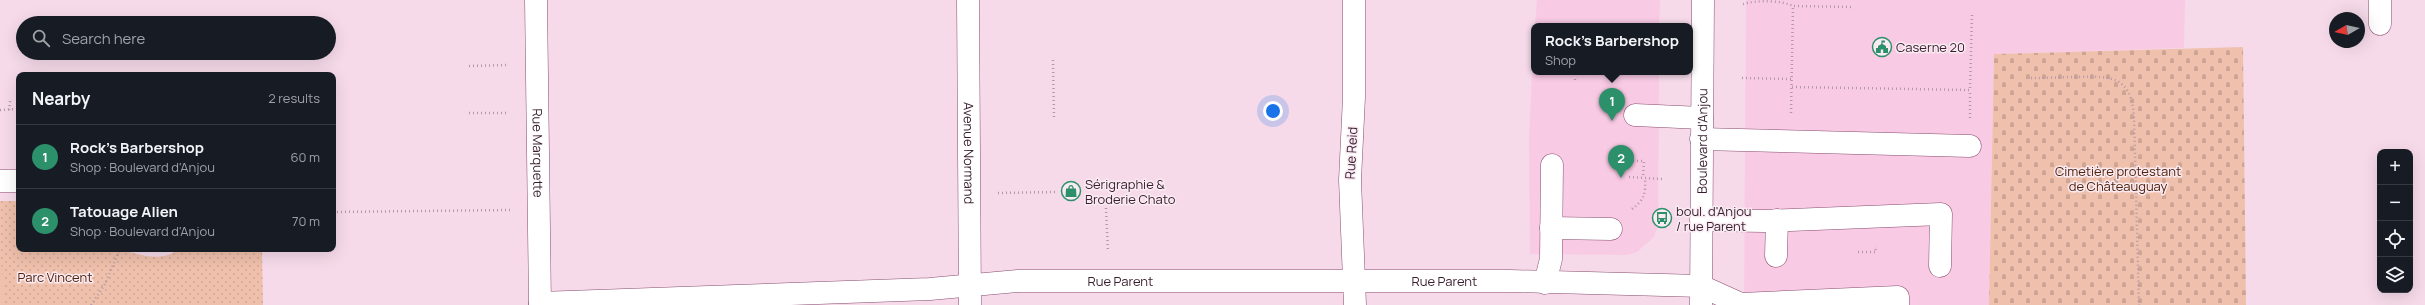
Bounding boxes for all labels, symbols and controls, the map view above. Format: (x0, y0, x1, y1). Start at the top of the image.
north arrow (2329, 12, 2365, 48)
search box (16, 16, 336, 60)
popup (1531, 23, 1693, 75)
icon: search (30, 27, 52, 49)
text: Search here (62, 28, 145, 49)
text: Rock's Barbershop (1545, 30, 1679, 51)
public building icon: Caserne 20 (1871, 36, 1893, 58)
place label: Caserne 20 (1896, 38, 1965, 56)
text: Shop (1545, 51, 1576, 69)
text: Nearby (32, 87, 90, 110)
pin: 1 (1599, 88, 1625, 121)
street label: Boulevard d'Anjou (1693, 88, 1711, 194)
text: 2 results (268, 89, 320, 107)
your location (1263, 101, 1283, 121)
street label: Avenue Normand (960, 102, 978, 204)
street label: Rue Marquette (528, 108, 548, 198)
street label: Rue Reid (1341, 126, 1361, 180)
text: Rock's Barbershop (70, 137, 204, 158)
pin: 2 (1608, 145, 1634, 178)
text: 1 (42, 148, 48, 166)
text: 60 m (290, 148, 320, 166)
map controls (2377, 149, 2413, 293)
button: + (2377, 149, 2413, 185)
text: Shop · Boulevard d'Anjou (70, 158, 215, 176)
park label: Cimetière protestant de Châteauguay (2055, 162, 2181, 195)
place label: Sérigraphie & Broderie Chato (1085, 175, 1176, 208)
shop icon: Sérigraphie & Broderie Chato (1060, 180, 1082, 202)
button: − (2377, 185, 2413, 221)
text: Tatouage Alien (70, 201, 178, 222)
place label: boul. d'Anjou / rue Parent (1676, 202, 1752, 235)
bus stop icon: boul. d'Anjou / rue Parent (1651, 207, 1673, 229)
text: 2 (41, 212, 49, 230)
text: 70 m (292, 212, 320, 230)
button: locate (2377, 221, 2413, 257)
text: Shop · Boulevard d'Anjou (70, 222, 215, 240)
button: layers (2377, 257, 2413, 293)
park label: Parc Vincent (18, 268, 92, 286)
street label: Rue Parent (1087, 272, 1153, 290)
street label: Rue Parent (1411, 272, 1477, 290)

